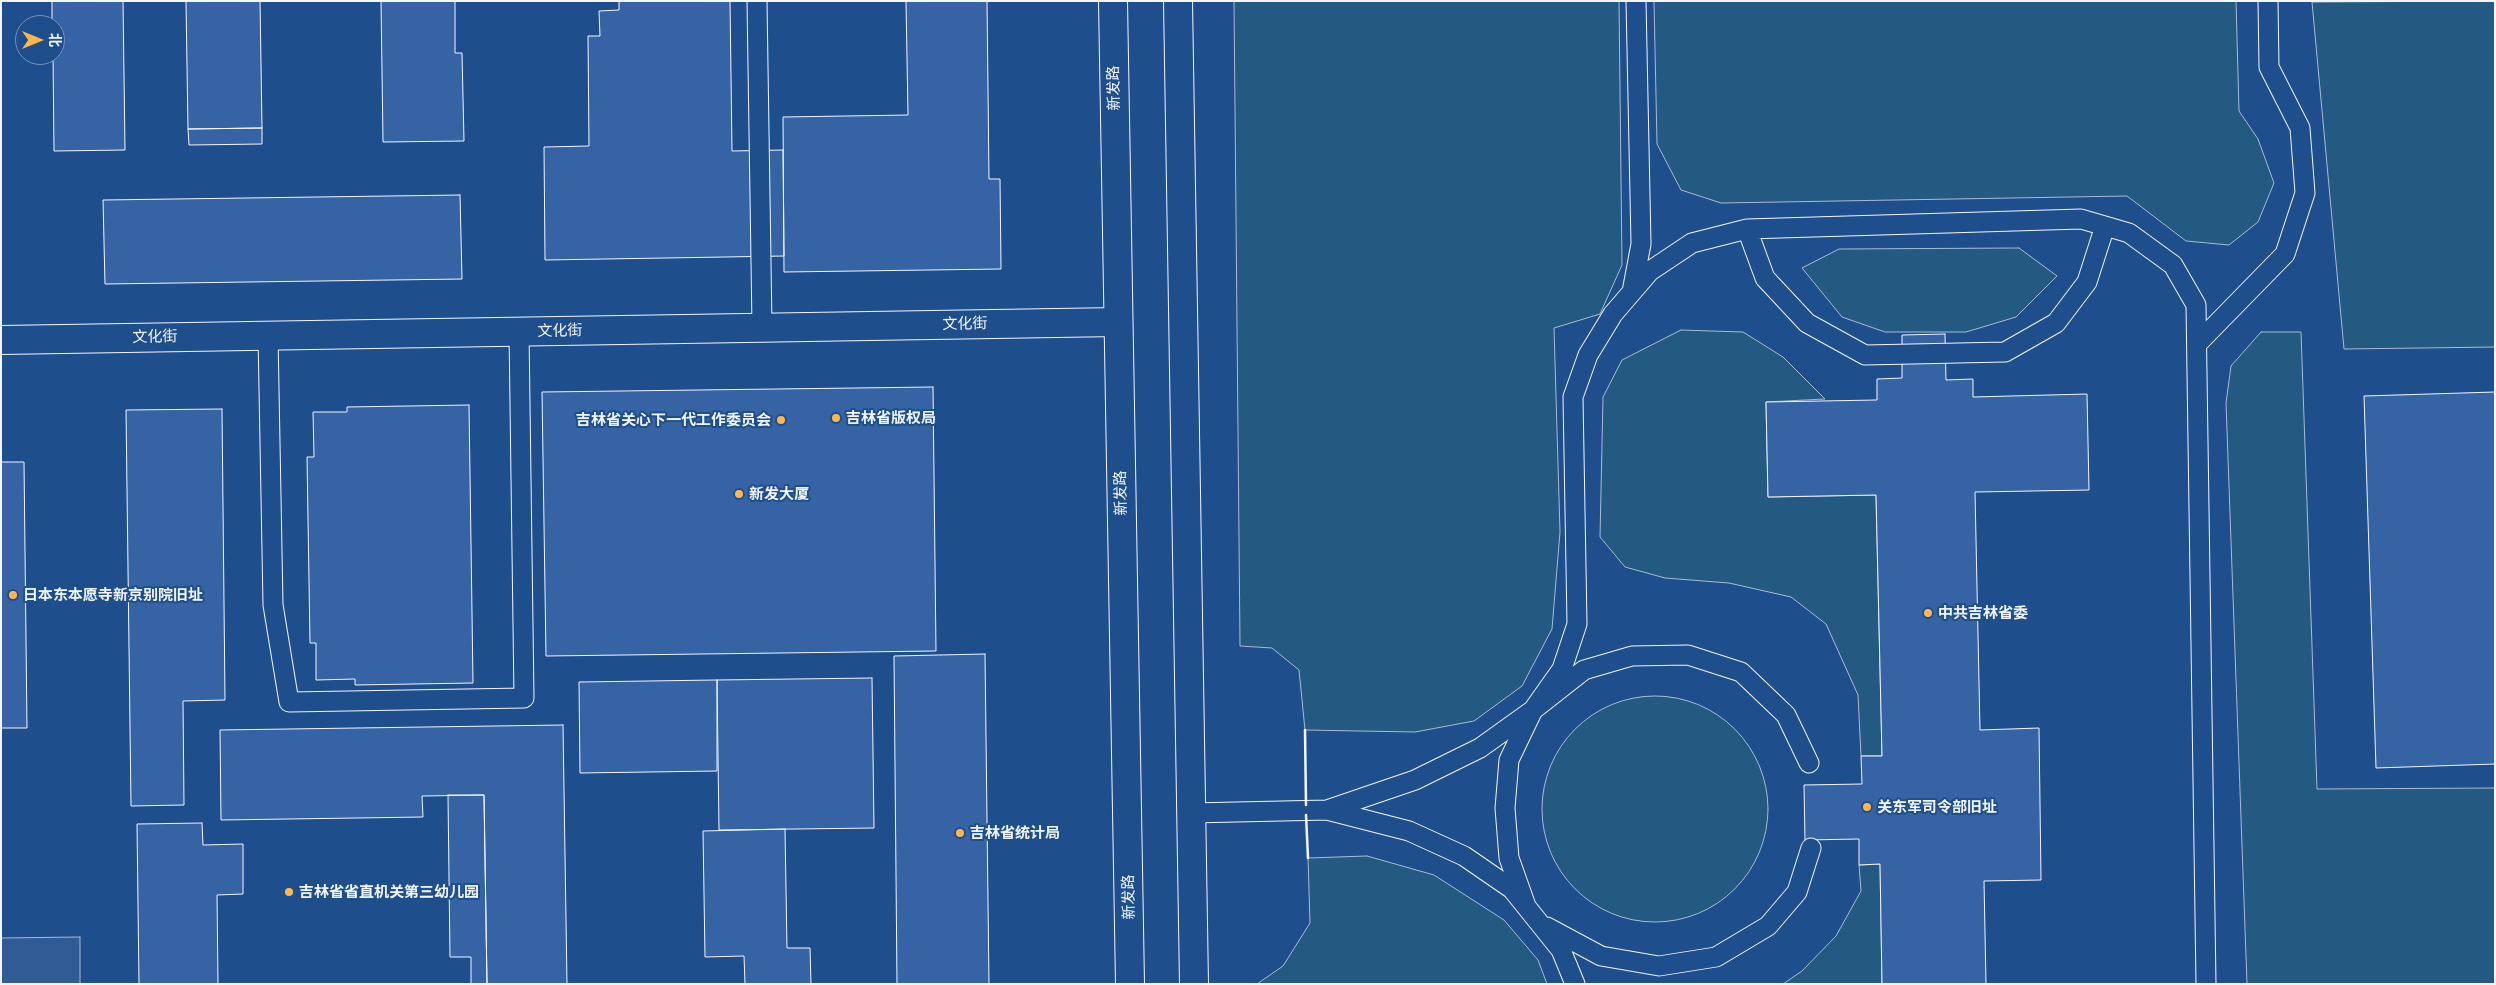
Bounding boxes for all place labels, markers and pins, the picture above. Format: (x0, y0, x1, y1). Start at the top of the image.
place label: 吉林省版权局 (846, 409, 936, 427)
place label: 吉林省关心下一代工作委员会 (576, 411, 771, 429)
marker: 吉林省版权局 (830, 412, 842, 424)
marker: 吉林省关心下一代工作委员会 (775, 414, 787, 426)
place label: 新发大厦 (749, 485, 809, 503)
marker: 新发大厦 (733, 488, 745, 500)
place label: 日本东本愿寺新京别院旧址 (23, 586, 203, 604)
marker: 日本东本愿寺新京别院旧址 (7, 589, 19, 601)
place label: 中共吉林省委 (1938, 604, 2028, 622)
marker: 中共吉林省委 (1922, 607, 1934, 619)
place label: 关东军司令部旧址 (1877, 798, 1997, 816)
marker: 关东军司令部旧址 (1861, 801, 1873, 813)
place label: 吉林省统计局 (970, 824, 1060, 842)
marker: 吉林省统计局 (954, 827, 966, 839)
place label: 吉林省省直机关第三幼儿园 (299, 883, 479, 901)
marker: 吉林省省直机关第三幼儿园 (283, 886, 295, 898)

